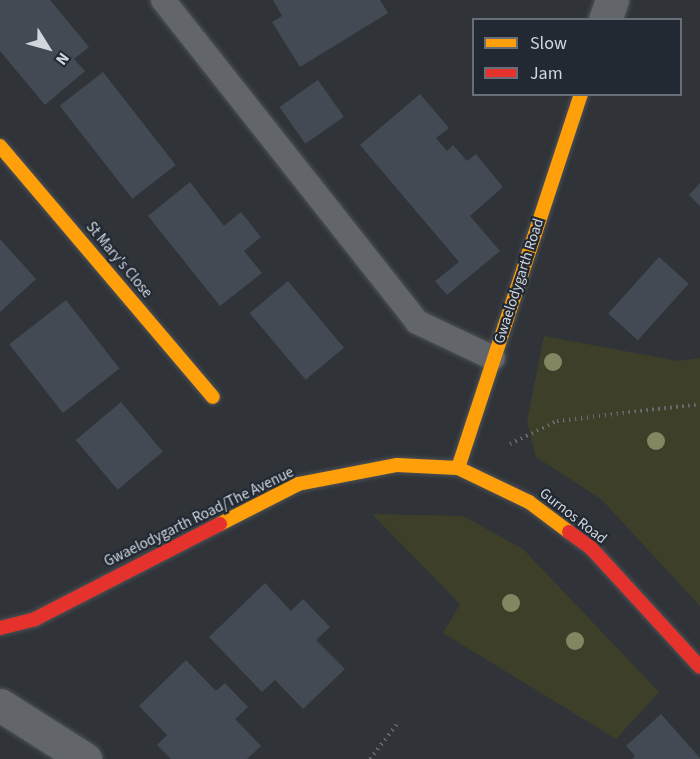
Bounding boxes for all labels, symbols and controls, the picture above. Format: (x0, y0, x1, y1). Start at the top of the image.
north arrow (18, 18, 78, 78)
legend (472, 18, 682, 96)
text: Slow (530, 31, 567, 56)
text: N (50, 48, 74, 70)
text: Jam (530, 61, 563, 86)
street label: Gwaelodygarth Road (490, 216, 548, 346)
street label: St Mary's Close (82, 218, 156, 302)
street label: Gwaelodygarth Road/The Avenue (101, 463, 297, 571)
street label: Gurnos Road (536, 484, 610, 548)

